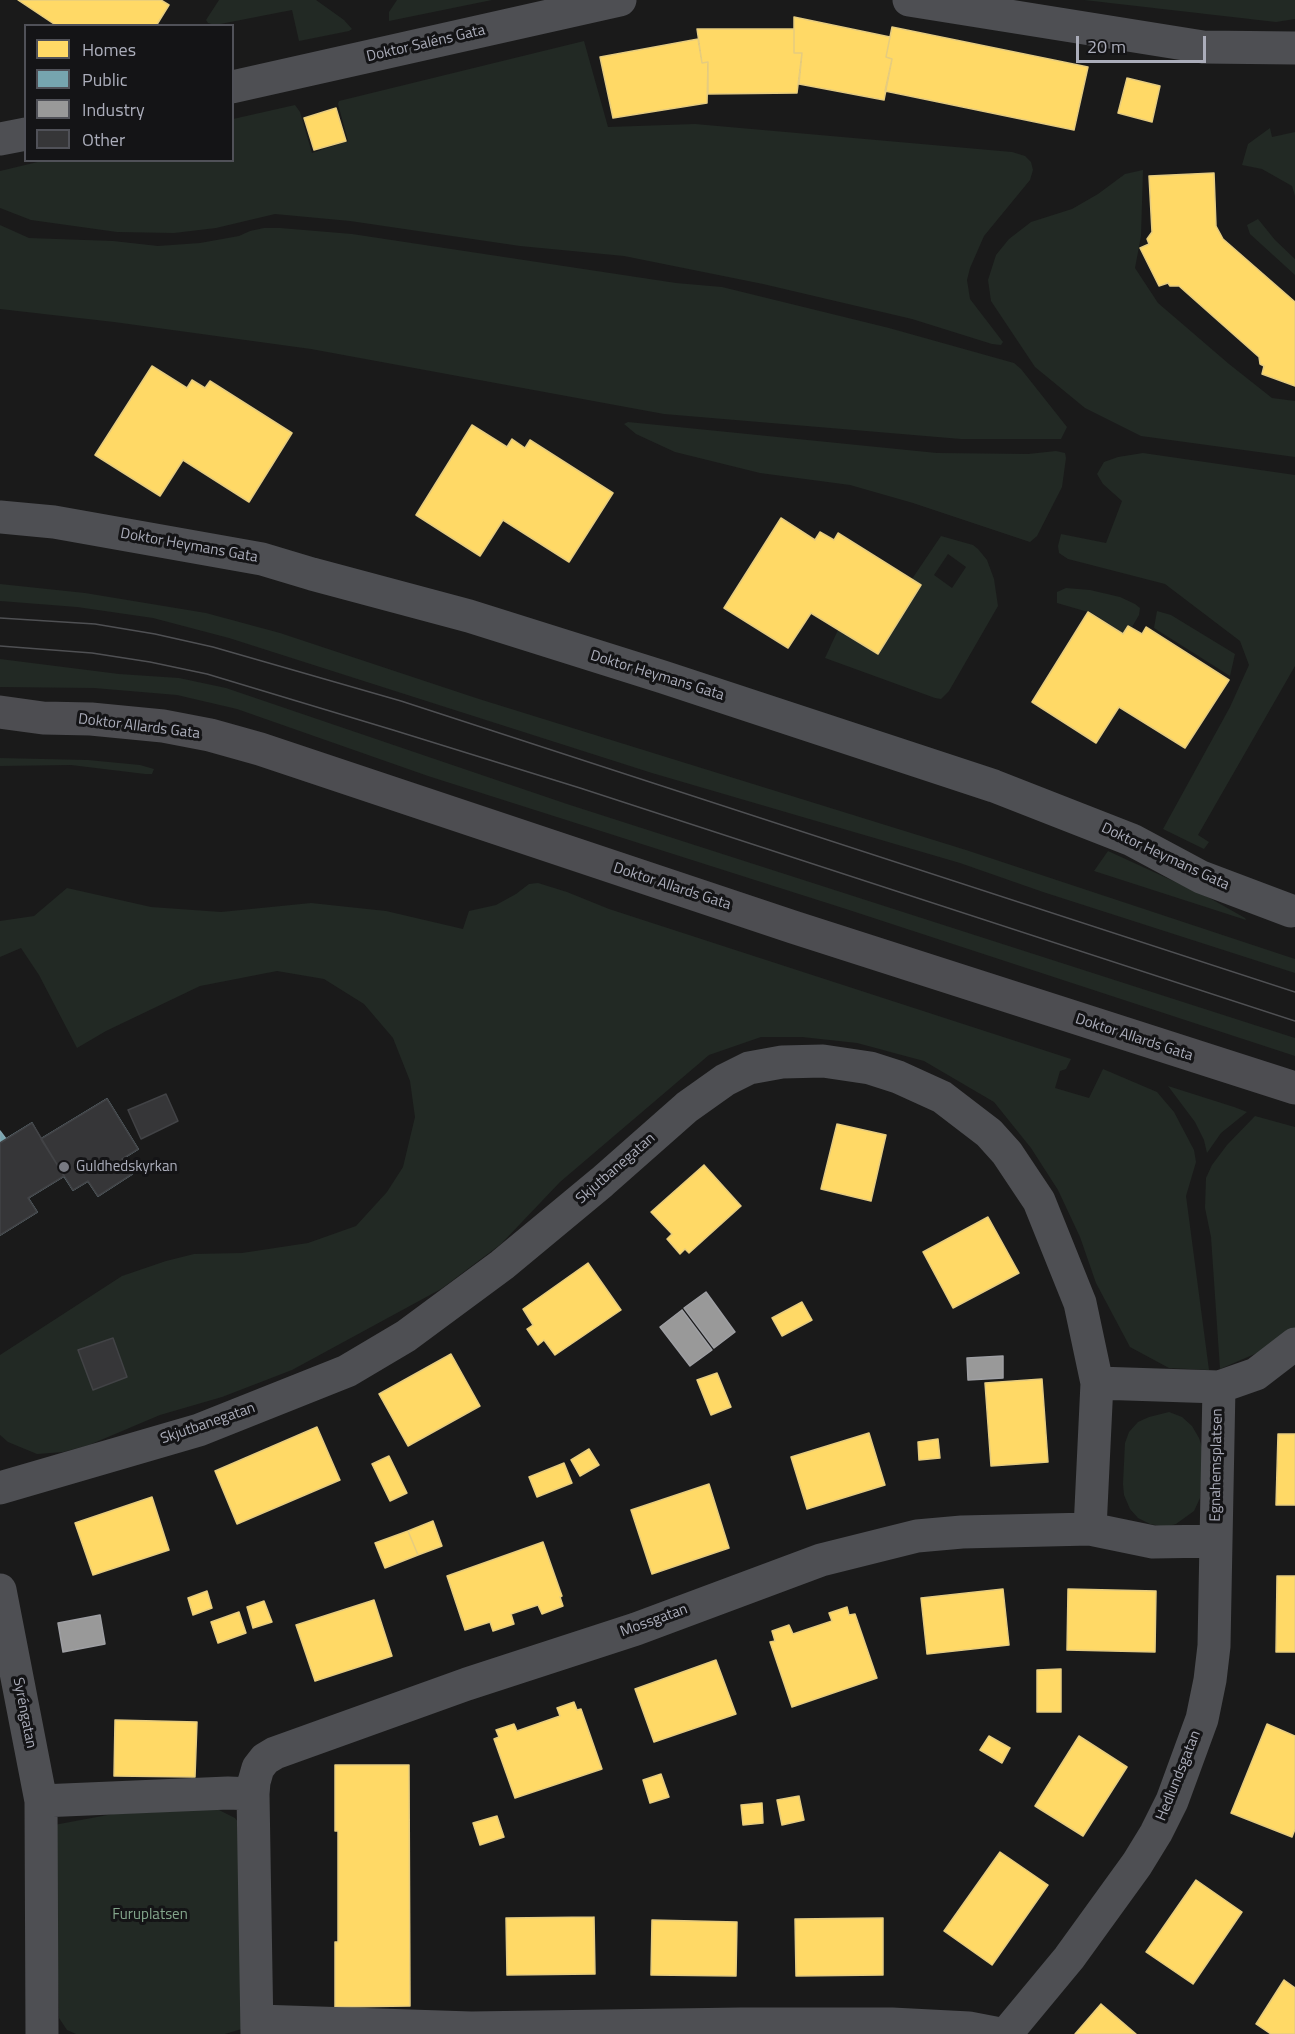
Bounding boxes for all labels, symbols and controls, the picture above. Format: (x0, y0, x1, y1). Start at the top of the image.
street label: Doktor Saléns Gata (365, 22, 487, 66)
legend (24, 24, 234, 162)
scale bar (1079, 24, 1210, 62)
text: 20 m (1087, 33, 1126, 60)
text: Homes (82, 36, 136, 63)
text: Public (82, 66, 128, 93)
text: Industry (82, 96, 145, 123)
text: Other (82, 126, 125, 153)
street label: Doktor Heymans Gata (119, 525, 259, 567)
street label: Doktor Heymans Gata (588, 647, 726, 705)
street label: Doktor Allards Gata (77, 711, 201, 743)
street label: Doktor Heymans Gata (1098, 819, 1232, 895)
street label: Doktor Allards Gata (611, 860, 733, 914)
street label: Doktor Allards Gata (1073, 1011, 1195, 1065)
street label: Skjutbanegatan (573, 1130, 659, 1208)
place label: Guldhedskyrkan (76, 1158, 177, 1176)
marker: Guldhedskyrkan (57, 1160, 71, 1174)
street label: Skjutbanegatan (158, 1399, 258, 1449)
street label: Egnahemsplatsen (1207, 1408, 1227, 1522)
street label: Mossgatan (618, 1601, 690, 1641)
street label: Syréngatan (8, 1676, 40, 1750)
street label: Hedlundsgatan (1153, 1728, 1205, 1824)
park label: Furuplatsen (112, 1906, 188, 1924)

